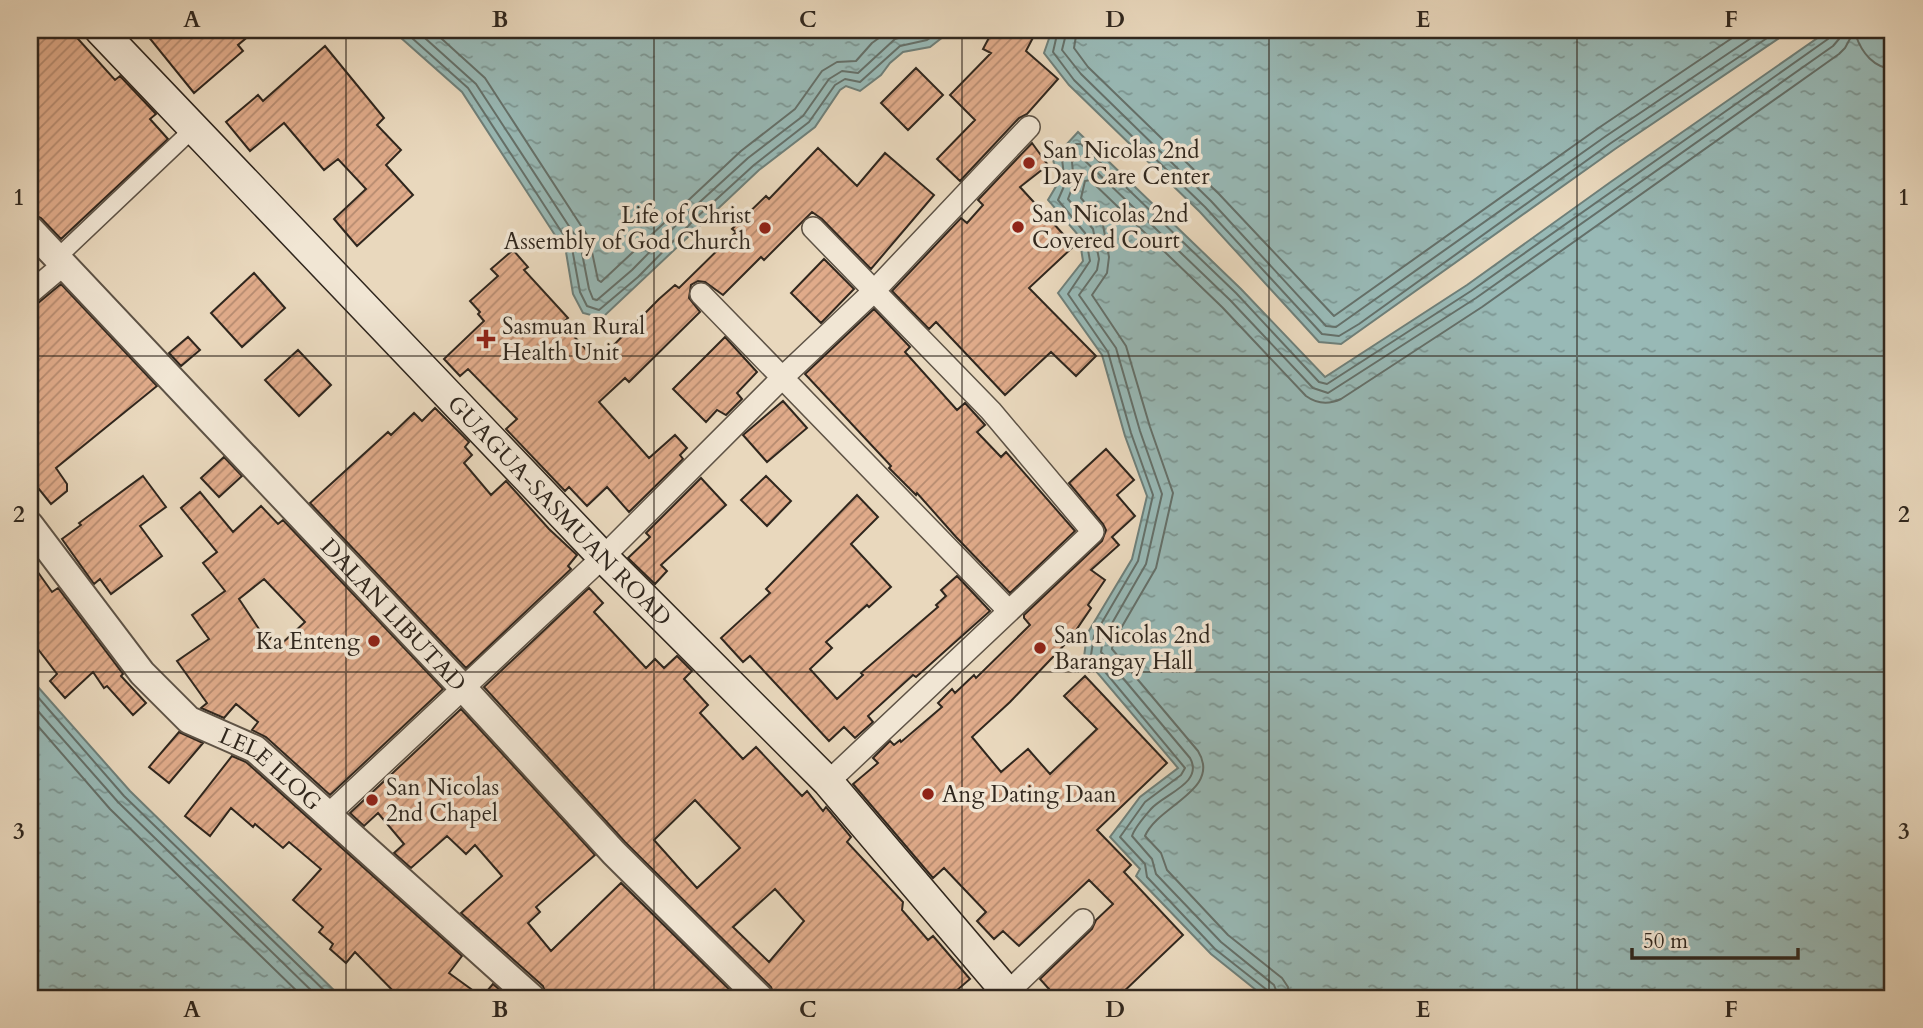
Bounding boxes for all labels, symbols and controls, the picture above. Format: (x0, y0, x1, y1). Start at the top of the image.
text: A (183, 4, 201, 35)
text: B (492, 4, 508, 35)
text: C (799, 4, 817, 35)
text: D (1105, 4, 1125, 35)
text: E (1416, 4, 1430, 35)
text: F (1724, 4, 1738, 35)
place label: San Nicolas 2nd Day Care Center (1043, 135, 1210, 192)
marker: San Nicolas 2nd Day Care Center (1021, 155, 1037, 171)
text: 1 (13, 182, 25, 213)
text: 1 (1898, 182, 1910, 213)
place label: San Nicolas 2nd Covered Court (1032, 199, 1189, 256)
place label: Life of Christ Assembly of God Church (504, 200, 751, 257)
marker: San Nicolas 2nd Covered Court (1010, 219, 1026, 235)
marker: Life of Christ Assembly of God Church (757, 220, 773, 236)
place label: Sasmuan Rural Health Unit (502, 311, 645, 368)
marker: Sasmuan Rural Health Unit (476, 329, 496, 349)
street label: GUAGUA-SASMUAN ROAD (441, 388, 679, 633)
text: 2 (13, 499, 25, 530)
text: 2 (1898, 499, 1910, 530)
street label: DALAN LIBUTAD (314, 531, 473, 698)
place label: San Nicolas 2nd Barangay Hall (1054, 620, 1211, 677)
place label: Ka Enteng (256, 626, 360, 657)
marker: Ka Enteng (366, 633, 382, 649)
marker: San Nicolas 2nd Barangay Hall (1032, 640, 1048, 656)
street label: LELE ILOG (215, 720, 329, 817)
place label: San Nicolas 2nd Chapel (386, 772, 499, 829)
place label: Ang Dating Daan (942, 779, 1117, 810)
marker: Ang Dating Daan (920, 786, 936, 802)
marker: San Nicolas 2nd Chapel (364, 792, 380, 808)
text: 3 (13, 816, 25, 847)
text: 3 (1898, 816, 1910, 847)
scale bar (1632, 916, 1799, 960)
text: 50 m (1643, 927, 1688, 956)
text: A (183, 994, 201, 1025)
text: B (492, 994, 508, 1025)
text: C (799, 994, 817, 1025)
text: D (1105, 994, 1125, 1025)
text: E (1416, 994, 1430, 1025)
text: F (1724, 994, 1738, 1025)

